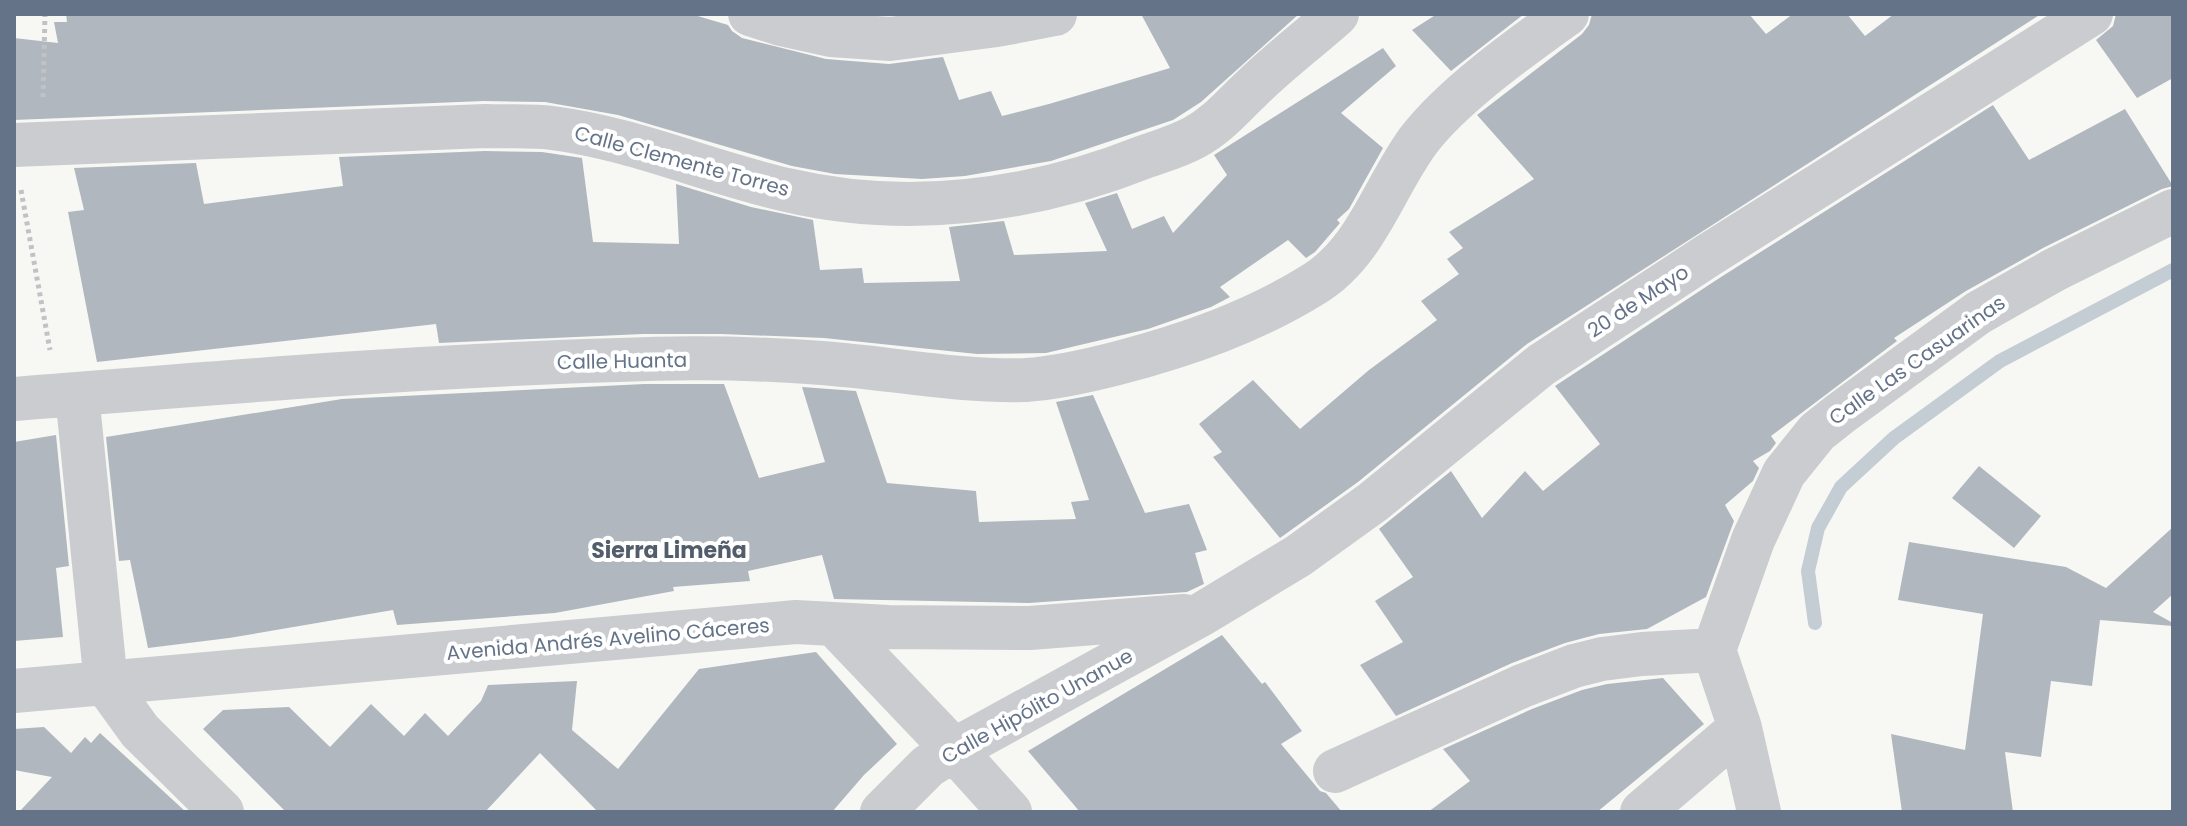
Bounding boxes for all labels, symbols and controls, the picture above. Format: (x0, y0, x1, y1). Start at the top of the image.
street label: Calle Clemente Torres (571, 119, 793, 203)
street label: 20 de Mayo (1582, 258, 1694, 344)
street label: Calle Las Casuarinas (1823, 288, 2011, 432)
street label: Calle Huanta (557, 346, 687, 376)
district label: Sierra Limeña (591, 535, 747, 566)
street label: Avenida Andrés Avelino Cáceres (445, 611, 771, 667)
street label: Calle Hipólito Unanue (936, 642, 1138, 770)

